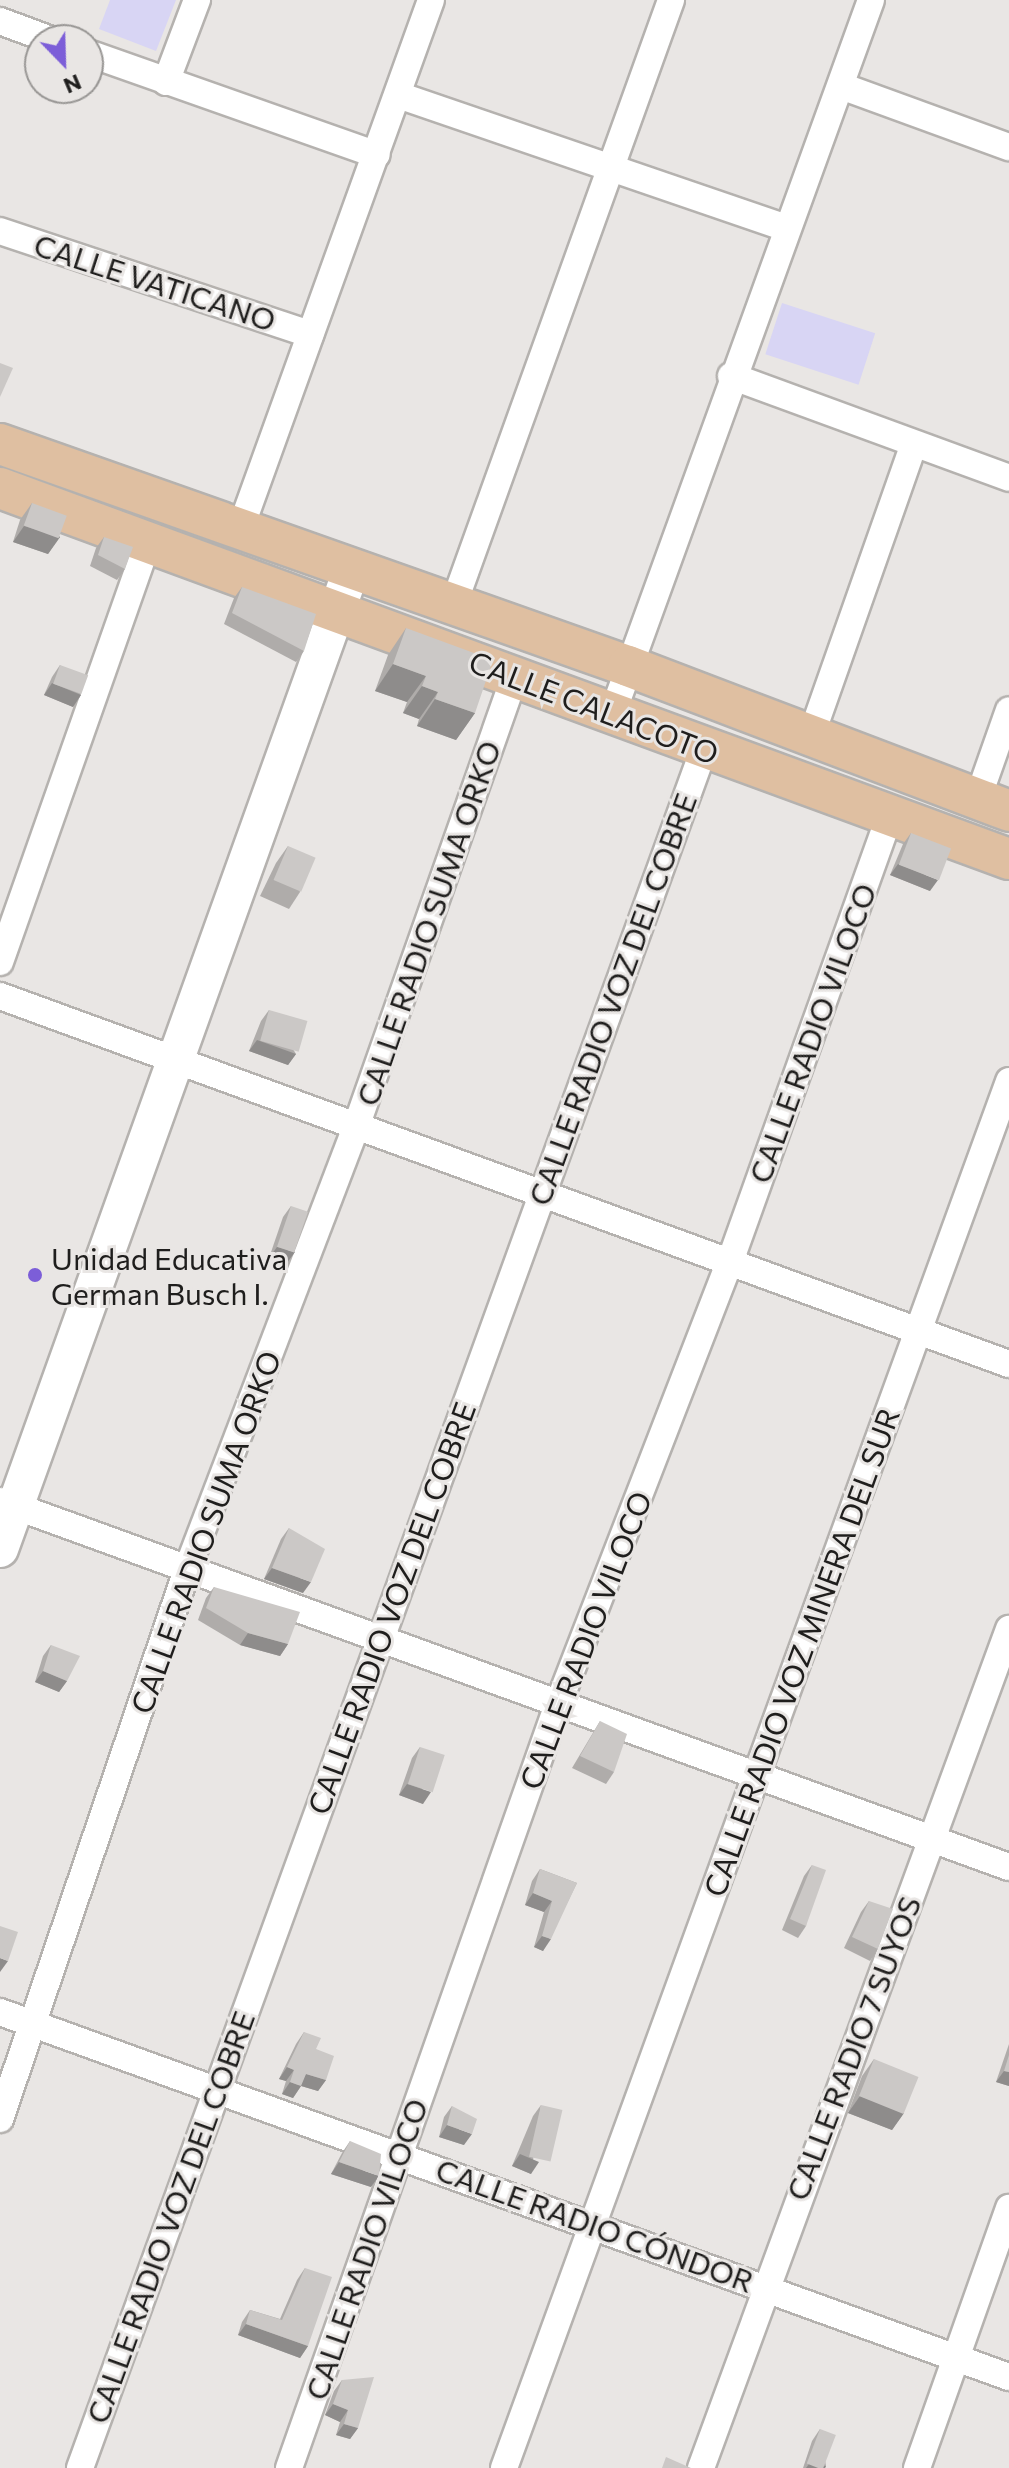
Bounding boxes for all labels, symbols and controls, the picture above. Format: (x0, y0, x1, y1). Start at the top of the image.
north arrow (24, 24, 104, 104)
text: N (60, 69, 86, 100)
street label: CALLE VATICANO (30, 226, 280, 338)
street label: CALLE CALACOTO (464, 643, 724, 771)
street label: CALLE RADIO SUMA ORKO (349, 736, 507, 1110)
street label: CALLE RADIO VOZ DEL COBRE (521, 788, 703, 1210)
street label: CALLE RADIO VILOCO (741, 878, 883, 1188)
place label: Unidad Educativa German Busch I. (51, 1240, 287, 1310)
marker: Unidad Educativa German Busch I. (26, 1266, 44, 1284)
street label: CALLE RADIO SUMA ORKO (123, 1346, 287, 1718)
street label: CALLE RADIO VOZ DEL COBRE (300, 1397, 482, 1819)
street label: CALLE RADIO VOZ MINERA DEL SUR (696, 1403, 906, 1901)
street label: CALLE RADIO VILOCO (512, 1486, 658, 1794)
street label: CALLE RADIO 7 SUYOS (778, 1891, 928, 2205)
street label: CALLE RADIO VOZ DEL COBRE (79, 2006, 261, 2428)
street label: CALLE RADIO VILOCO (298, 2094, 434, 2404)
street label: CALLE RADIO CÓNDOR (431, 2151, 759, 2299)

